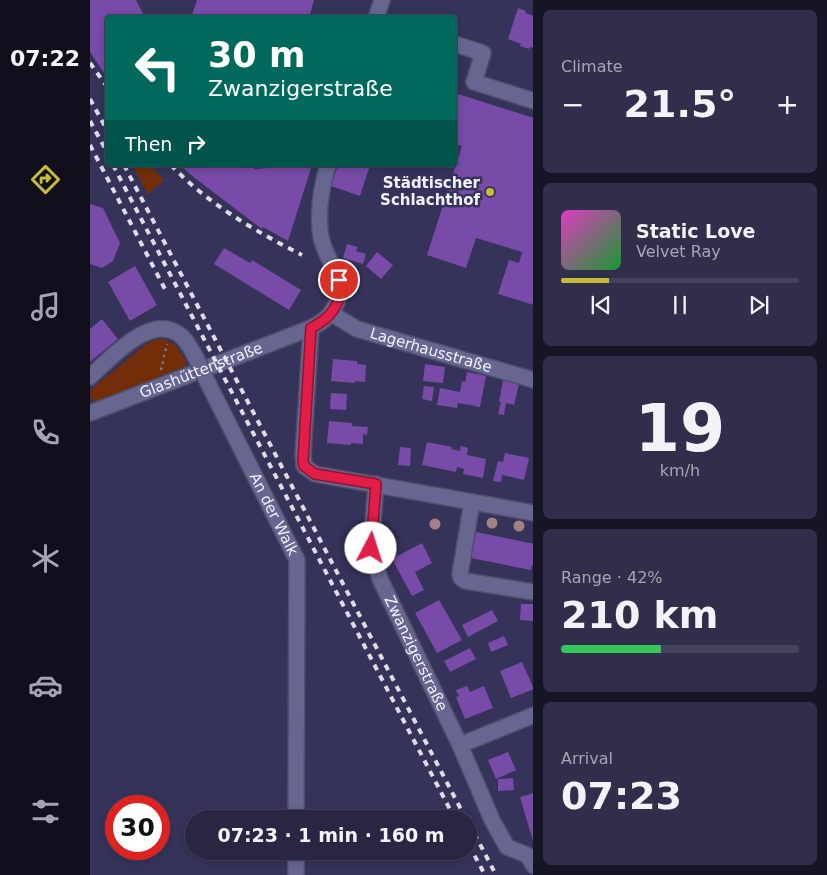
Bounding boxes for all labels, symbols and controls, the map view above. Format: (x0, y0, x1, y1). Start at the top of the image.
icon: left (125, 35, 190, 100)
text: 30 m (208, 35, 305, 75)
text: 07:22 (10, 46, 80, 71)
text: Climate (561, 57, 623, 76)
text: Zwanzigerstraße (208, 76, 393, 101)
text: 21.5° (624, 82, 736, 126)
text: − (561, 88, 584, 121)
text: + (776, 88, 799, 121)
icon: right (182, 130, 210, 158)
text: Then (125, 133, 172, 155)
icon: directions (28, 162, 63, 197)
place label: Städtischer Schlachthof (380, 174, 481, 209)
marker: Städtischer Schlachthof (484, 186, 496, 198)
text: Static Love (636, 220, 756, 242)
text: Velvet Ray (636, 242, 721, 261)
pin (318, 259, 360, 301)
icon: arrive (325, 266, 353, 294)
icon: music (28, 289, 63, 324)
icon: previous (587, 291, 615, 319)
icon: pause (666, 291, 694, 319)
icon: next (745, 291, 773, 319)
street label: Lagerhausstraße (368, 324, 494, 376)
street label: Glashüttenstraße (137, 339, 265, 402)
text: 19 (635, 391, 725, 466)
icon: phone (28, 415, 63, 450)
text: km/h (660, 461, 700, 480)
street label: An der Walk (246, 470, 302, 559)
position arrow (344, 521, 396, 573)
icon: climate (28, 541, 63, 576)
text: Range · 42% (561, 568, 663, 587)
street label: Zwanzigerstraße (380, 593, 451, 714)
text: 210 km (561, 593, 718, 637)
icon: car (28, 668, 63, 703)
text: Arrival (561, 749, 613, 768)
text: 07:23 (561, 774, 682, 818)
icon: filters (28, 794, 63, 829)
speed limit sign: 30 (105, 795, 170, 860)
text: 07:23 · 1 min · 160 m (217, 824, 445, 846)

